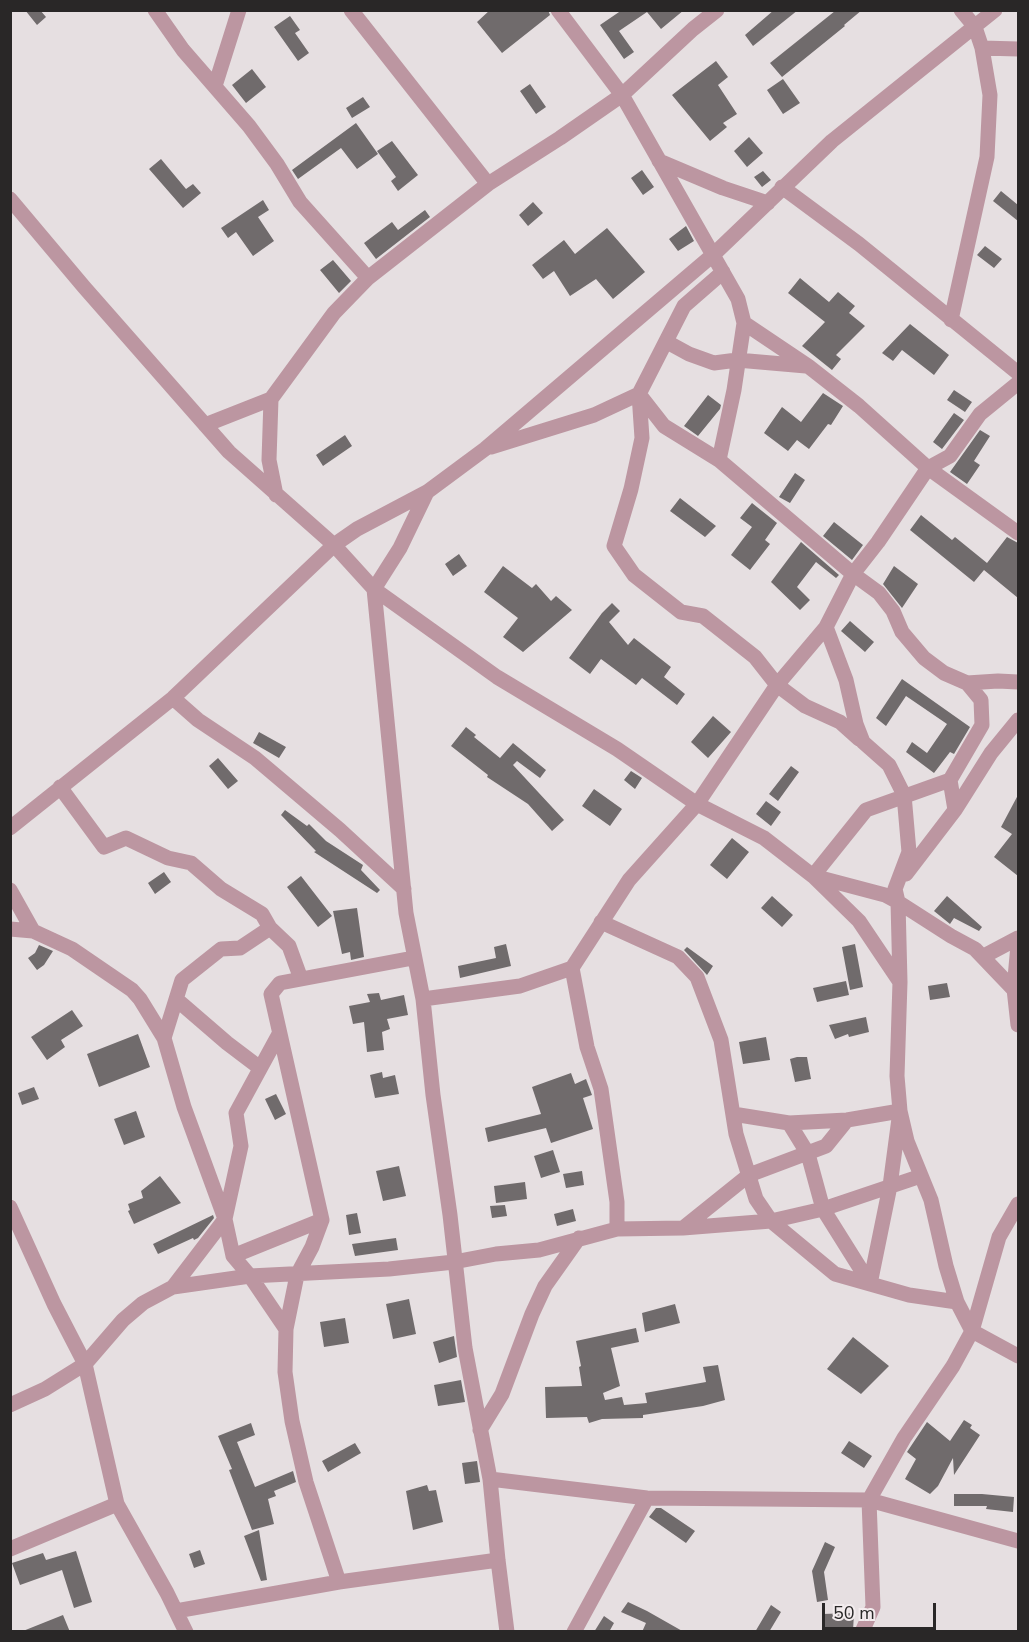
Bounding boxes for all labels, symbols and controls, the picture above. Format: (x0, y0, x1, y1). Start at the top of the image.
scale bar (825, 1591, 939, 1629)
text: 50 m (833, 1601, 875, 1625)

